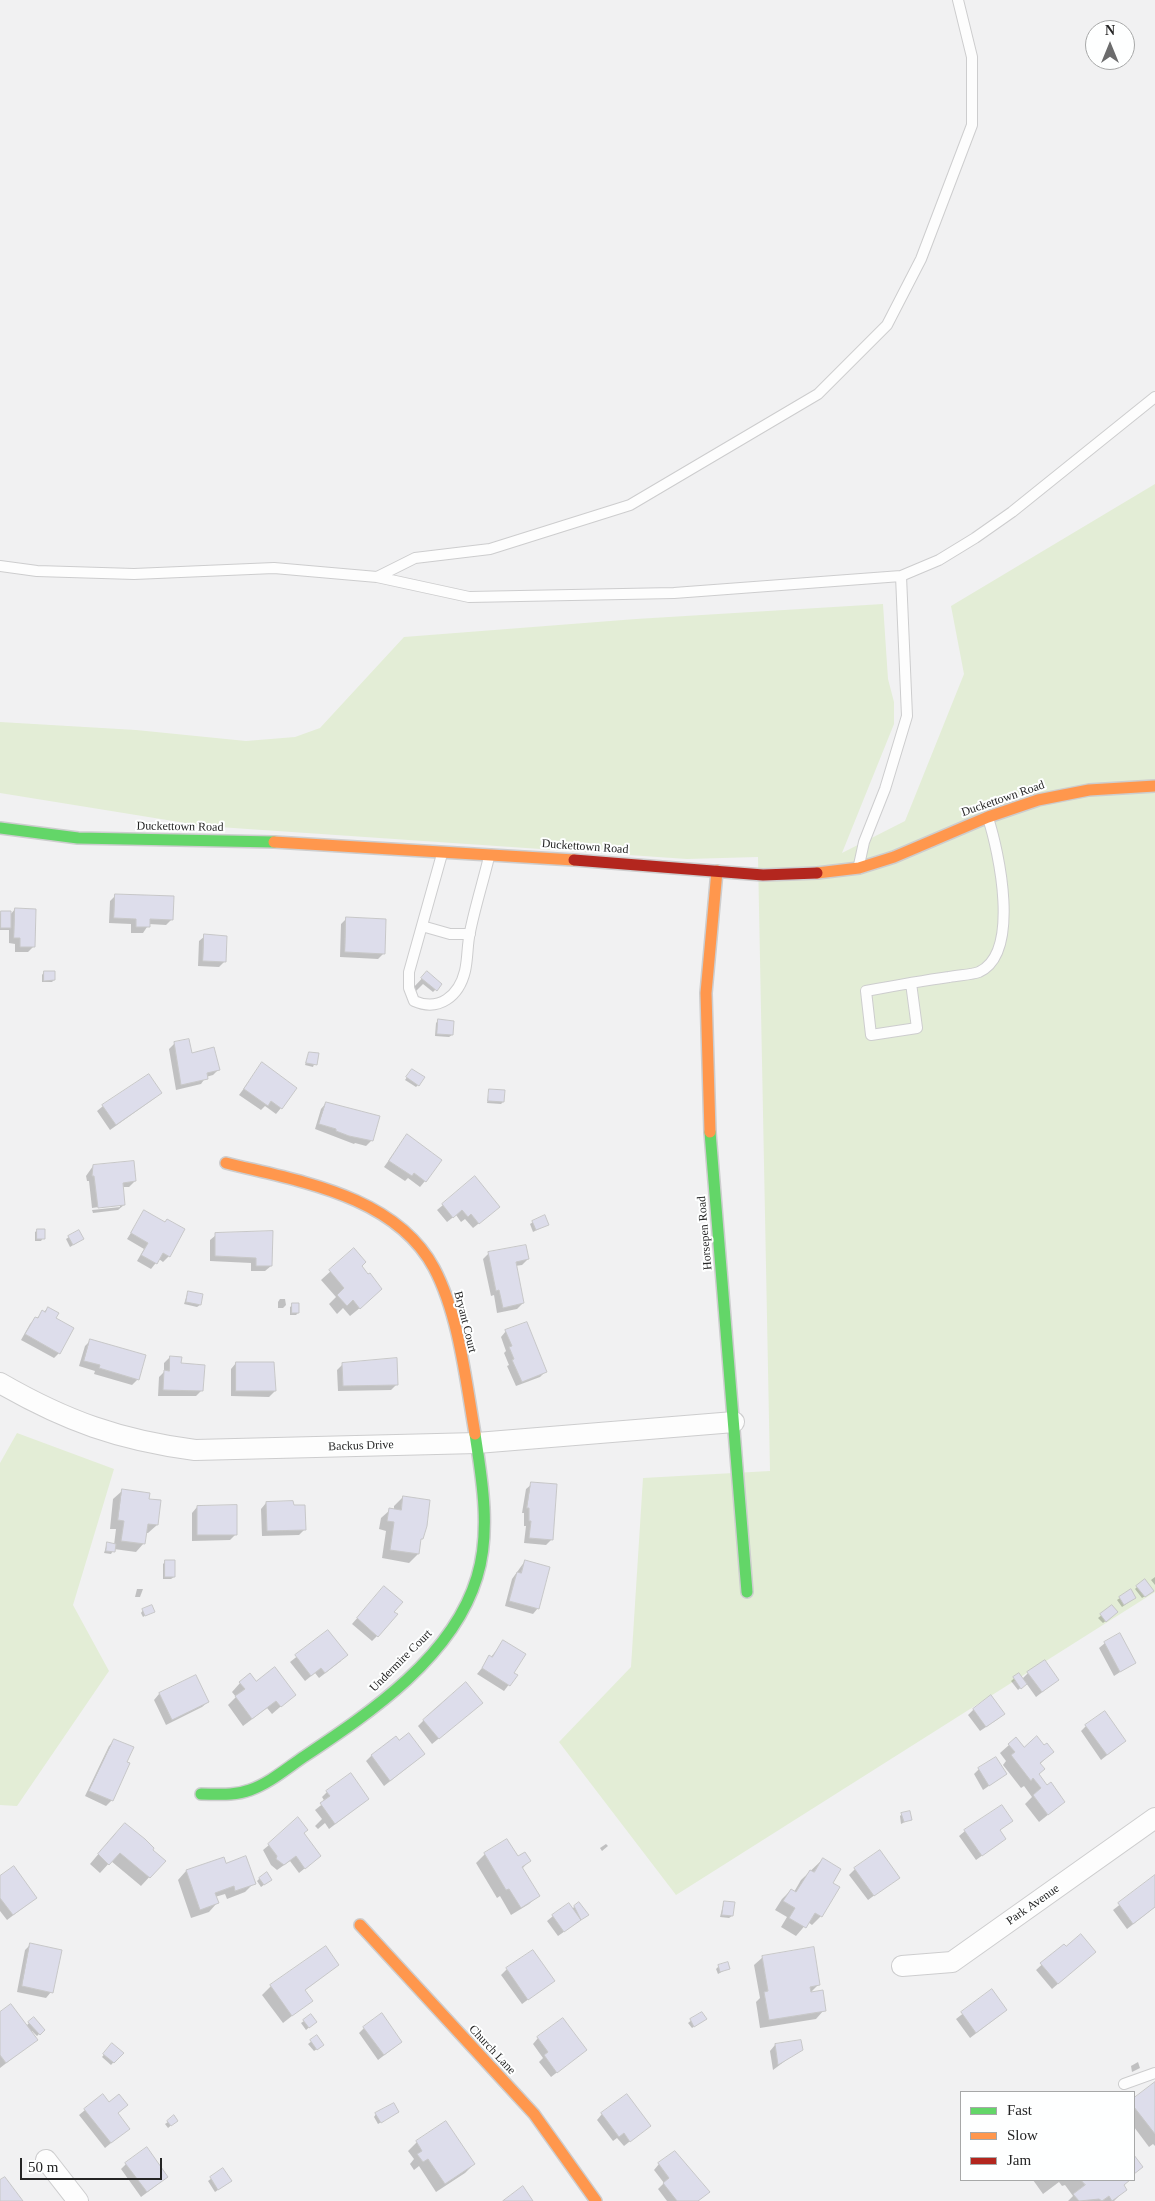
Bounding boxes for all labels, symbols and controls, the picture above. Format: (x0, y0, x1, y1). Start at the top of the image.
north arrow (1085, 20, 1135, 70)
text: N (1105, 23, 1115, 38)
street label: Duckettown Road (960, 778, 1046, 820)
street label: Duckettown Road (136, 819, 224, 835)
street label: Duckettown Road (541, 837, 629, 857)
street label: Horsepen Road (695, 1195, 715, 1271)
street label: Bryant Court (450, 1290, 480, 1354)
street label: Backus Drive (328, 1438, 394, 1454)
street label: Undermire Court (367, 1627, 435, 1695)
street label: Park Avenue (1004, 1881, 1062, 1929)
street label: Church Lane (465, 2022, 519, 2078)
legend (960, 2091, 1135, 2181)
text: Fast (1007, 2102, 1032, 2118)
text: Slow (1007, 2127, 1038, 2143)
scale bar (22, 2148, 165, 2180)
text: Jam (1007, 2152, 1031, 2168)
text: 50 m (28, 2159, 58, 2175)

